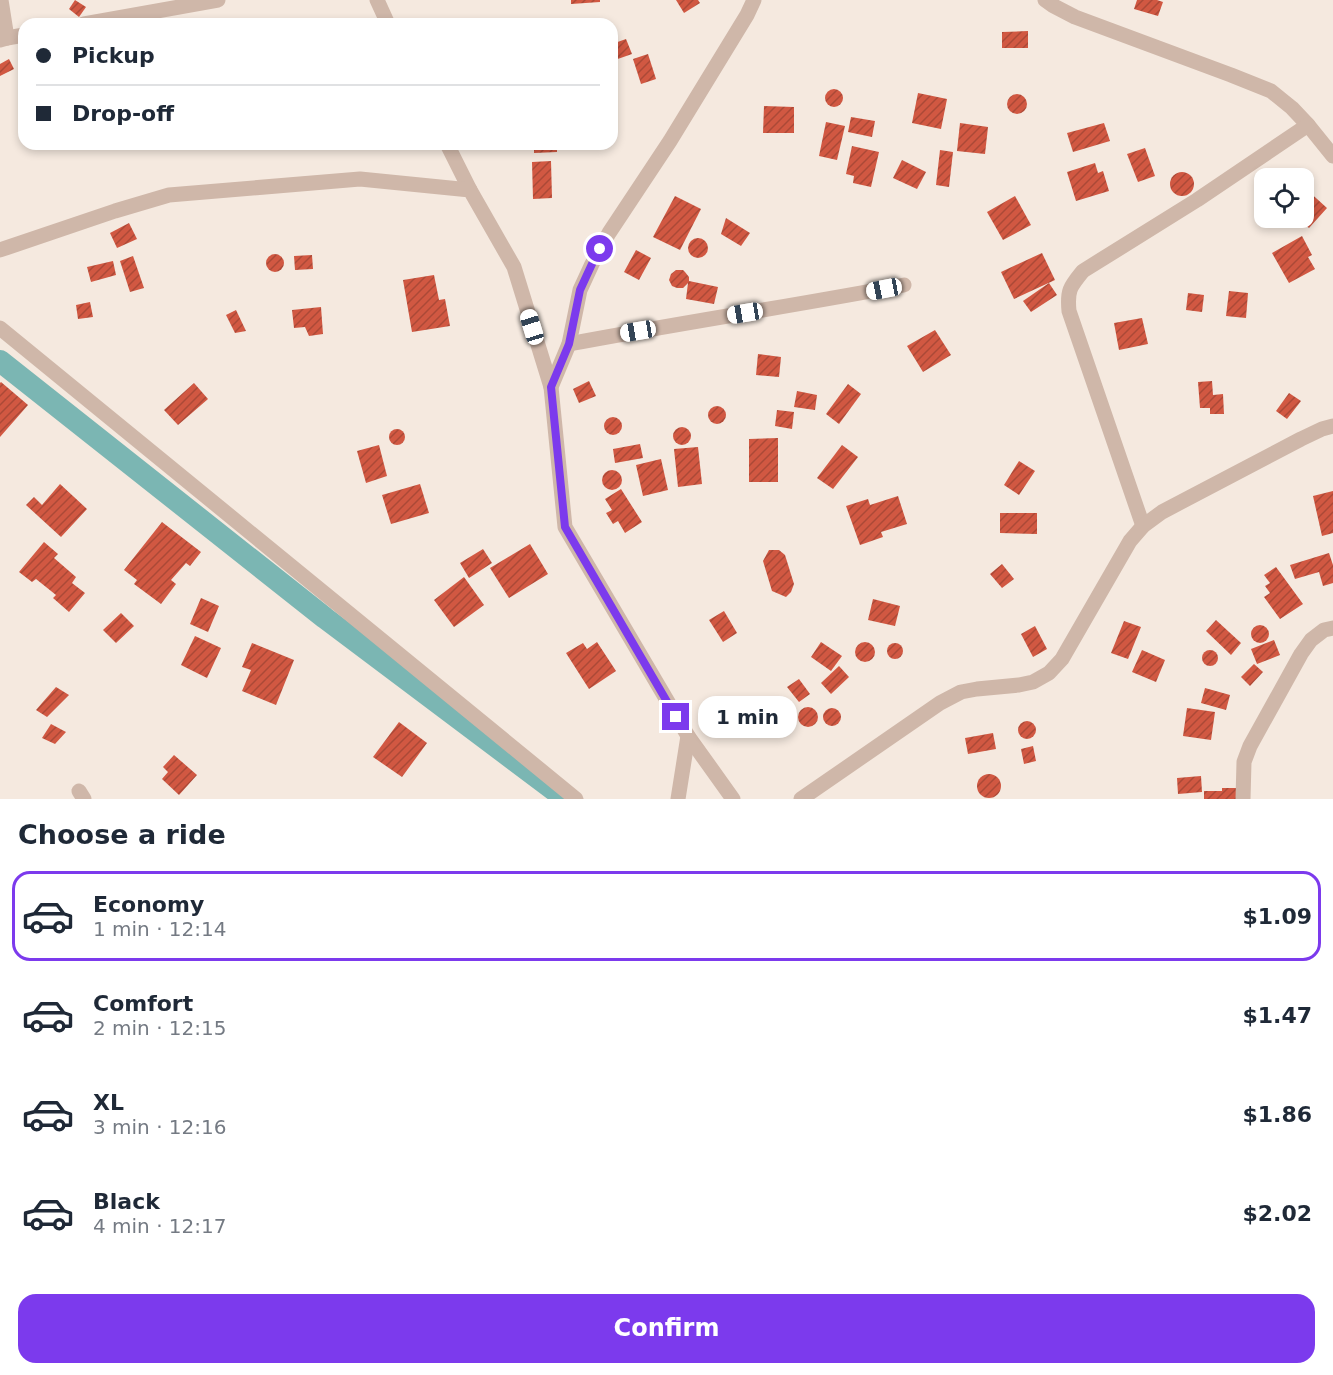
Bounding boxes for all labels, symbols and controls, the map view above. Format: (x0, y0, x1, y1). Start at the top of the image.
text: Pickup (72, 43, 155, 68)
text: Drop-off (72, 101, 174, 126)
map controls (1254, 168, 1314, 228)
button: locate (1254, 168, 1314, 228)
route start (586, 235, 613, 262)
car (865, 277, 903, 301)
car (726, 301, 764, 325)
car (518, 307, 546, 347)
car (619, 319, 657, 343)
callout: 1 min (697, 696, 796, 738)
route end (662, 703, 689, 730)
text: 1 min (716, 705, 779, 729)
text: Choose a ride (18, 819, 226, 850)
icon: car (21, 889, 75, 943)
text: Economy (93, 892, 204, 917)
text: $1.09 (1242, 904, 1312, 929)
text: 1 min · 12:14 (93, 917, 227, 941)
icon: car (21, 988, 75, 1042)
text: Comfort (93, 991, 193, 1016)
text: $1.47 (1242, 1003, 1312, 1028)
text: 2 min · 12:15 (93, 1016, 227, 1040)
icon: car (21, 1087, 75, 1141)
text: XL (93, 1090, 124, 1115)
text: $1.86 (1242, 1102, 1312, 1127)
text: 3 min · 12:16 (93, 1115, 227, 1139)
icon: car (21, 1186, 75, 1240)
text: Black (93, 1189, 160, 1214)
text: $2.02 (1242, 1201, 1312, 1226)
text: 4 min · 12:17 (93, 1214, 227, 1238)
button: Confirm (18, 1294, 1315, 1363)

